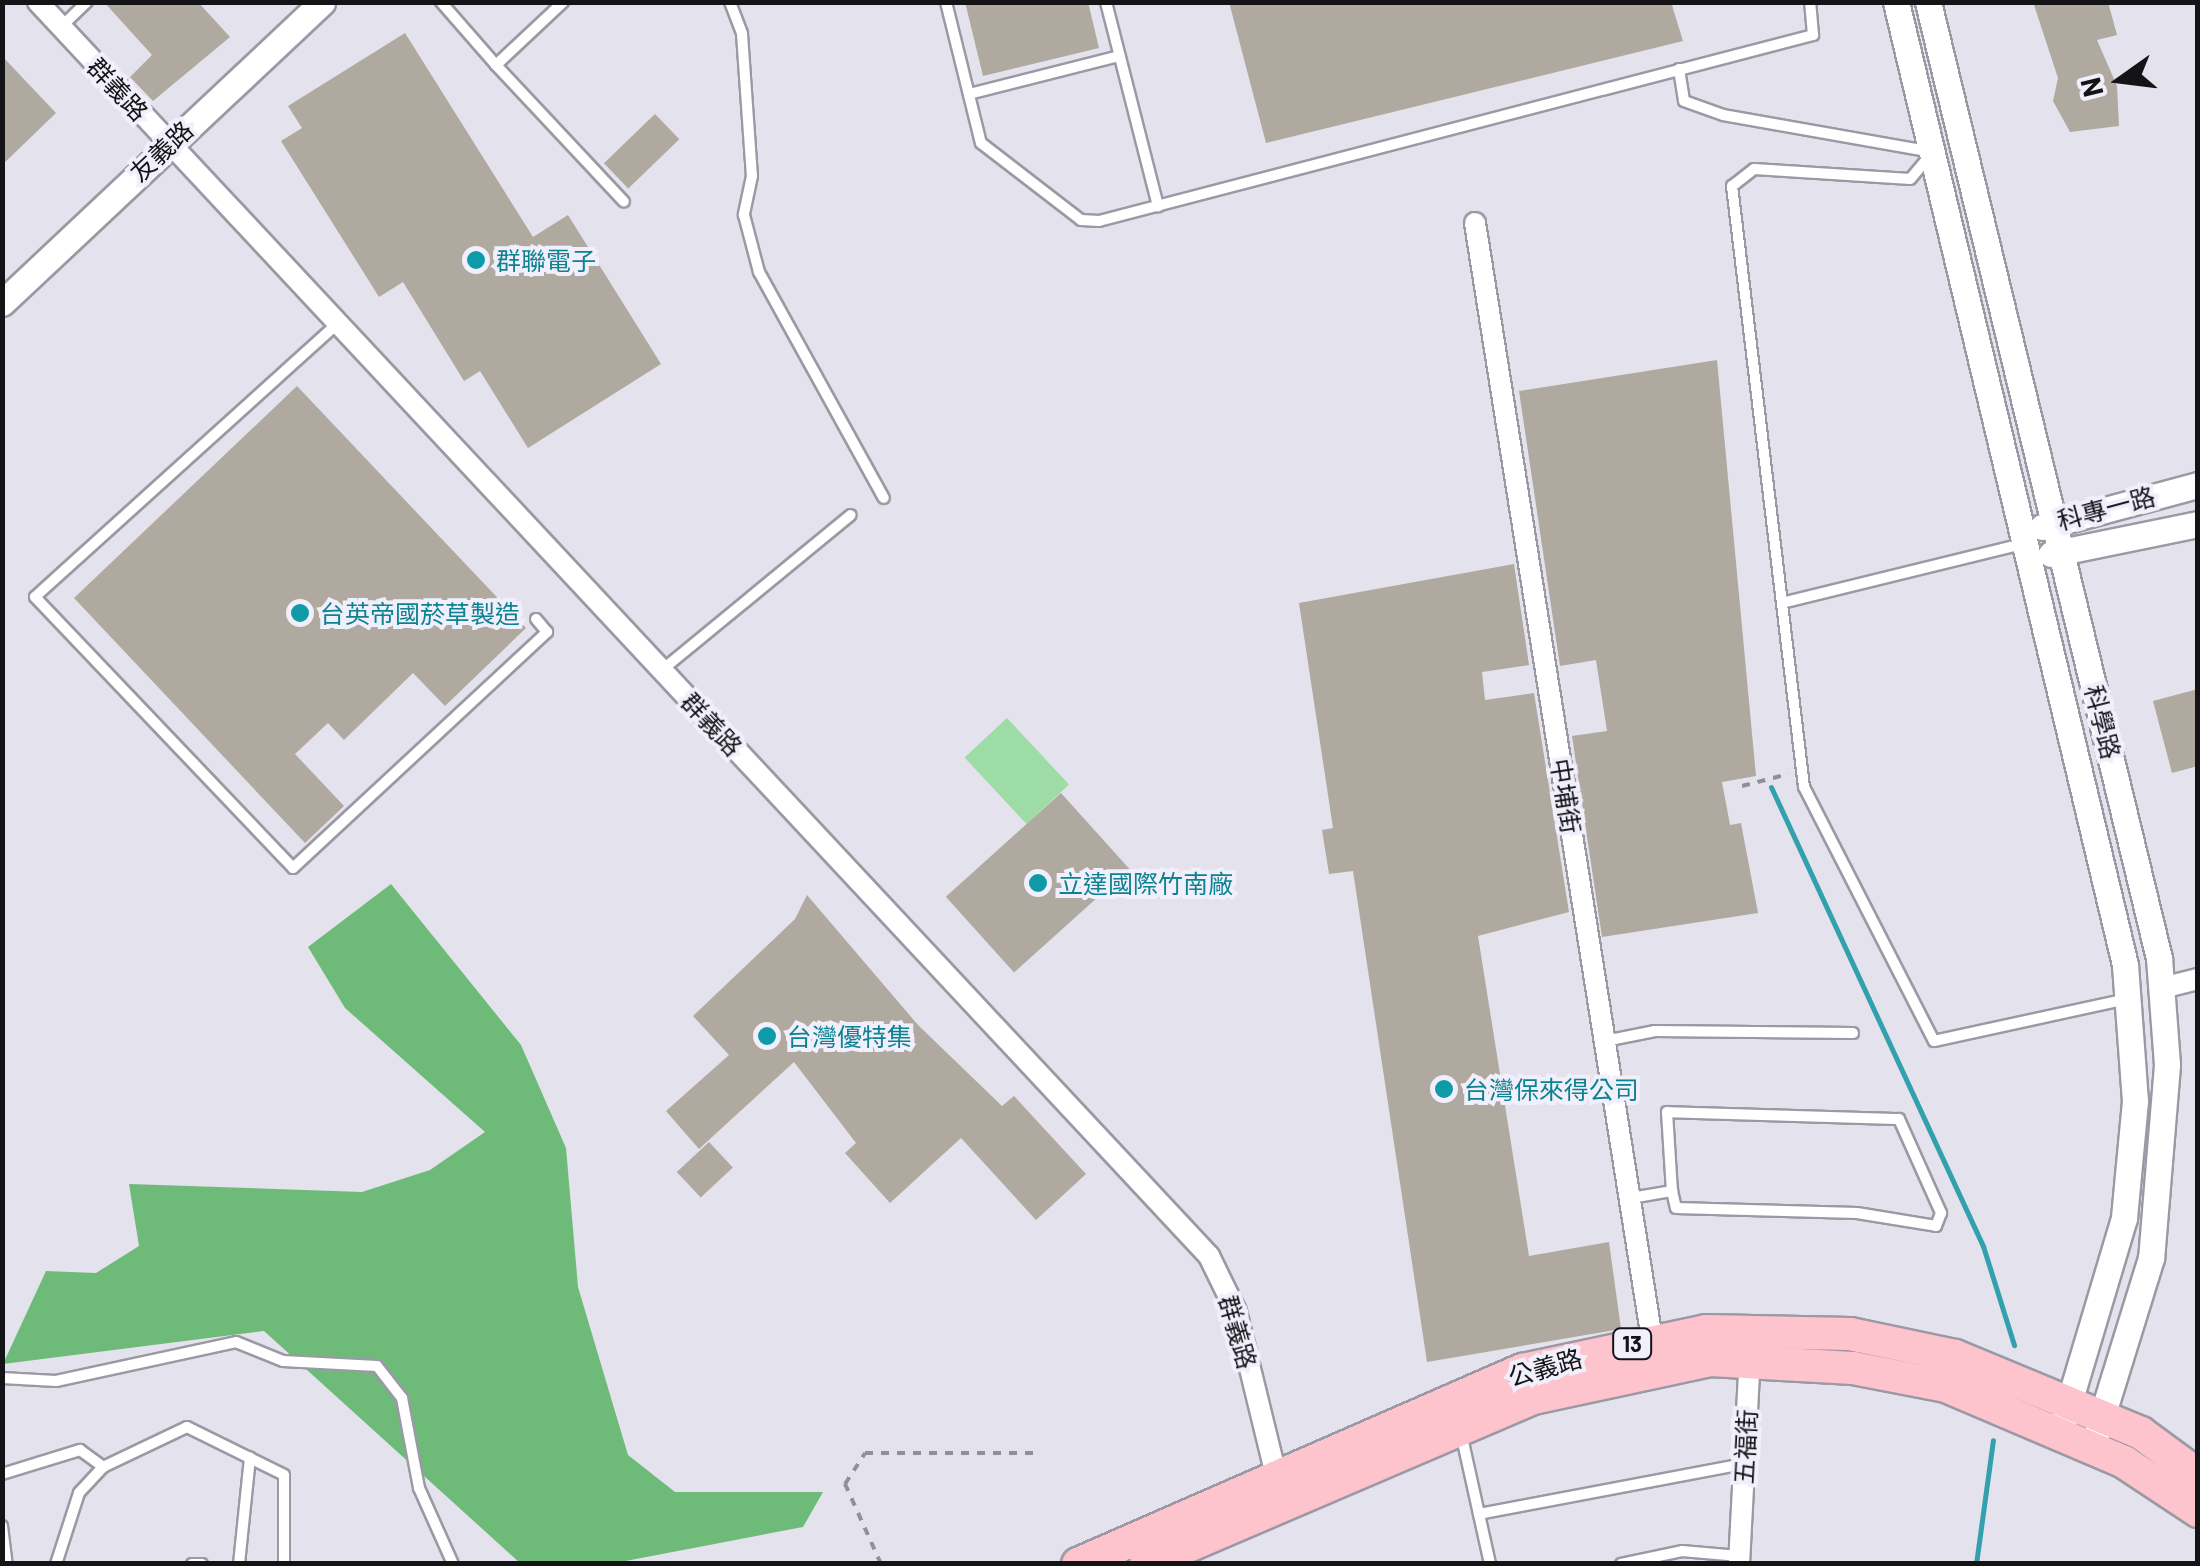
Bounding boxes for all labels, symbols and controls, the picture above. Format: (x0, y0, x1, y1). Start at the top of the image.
north arrow (2070, 30, 2170, 130)
street label: 群義路 (81, 51, 155, 127)
text: N (2072, 74, 2110, 100)
street label: 友義路 (123, 114, 199, 188)
place label: 群聯電子 (496, 245, 596, 275)
marker: 群聯電子 (465, 249, 487, 271)
street label: 科專一路 (2054, 481, 2158, 535)
place label: 台英帝國菸草製造 (320, 598, 520, 628)
marker: 台英帝國菸草製造 (289, 602, 311, 624)
street label: 科學路 (2079, 682, 2127, 762)
street label: 群義路 (675, 686, 749, 762)
street label: 中埔街 (1545, 757, 1587, 835)
place label: 立達國際竹南廠 (1058, 868, 1233, 898)
marker: 立達國際竹南廠 (1027, 872, 1049, 894)
place label: 台灣優特集 (787, 1021, 912, 1051)
marker: 台灣優特集 (756, 1025, 778, 1047)
place label: 台灣保來得公司 (1464, 1074, 1639, 1104)
marker: 台灣保來得公司 (1433, 1078, 1455, 1100)
street label: 群義路 (1213, 1292, 1263, 1372)
road number: 13 (1612, 1327, 1652, 1361)
street label: 公義路 (1505, 1342, 1585, 1392)
street label: 五福街 (1728, 1409, 1762, 1485)

